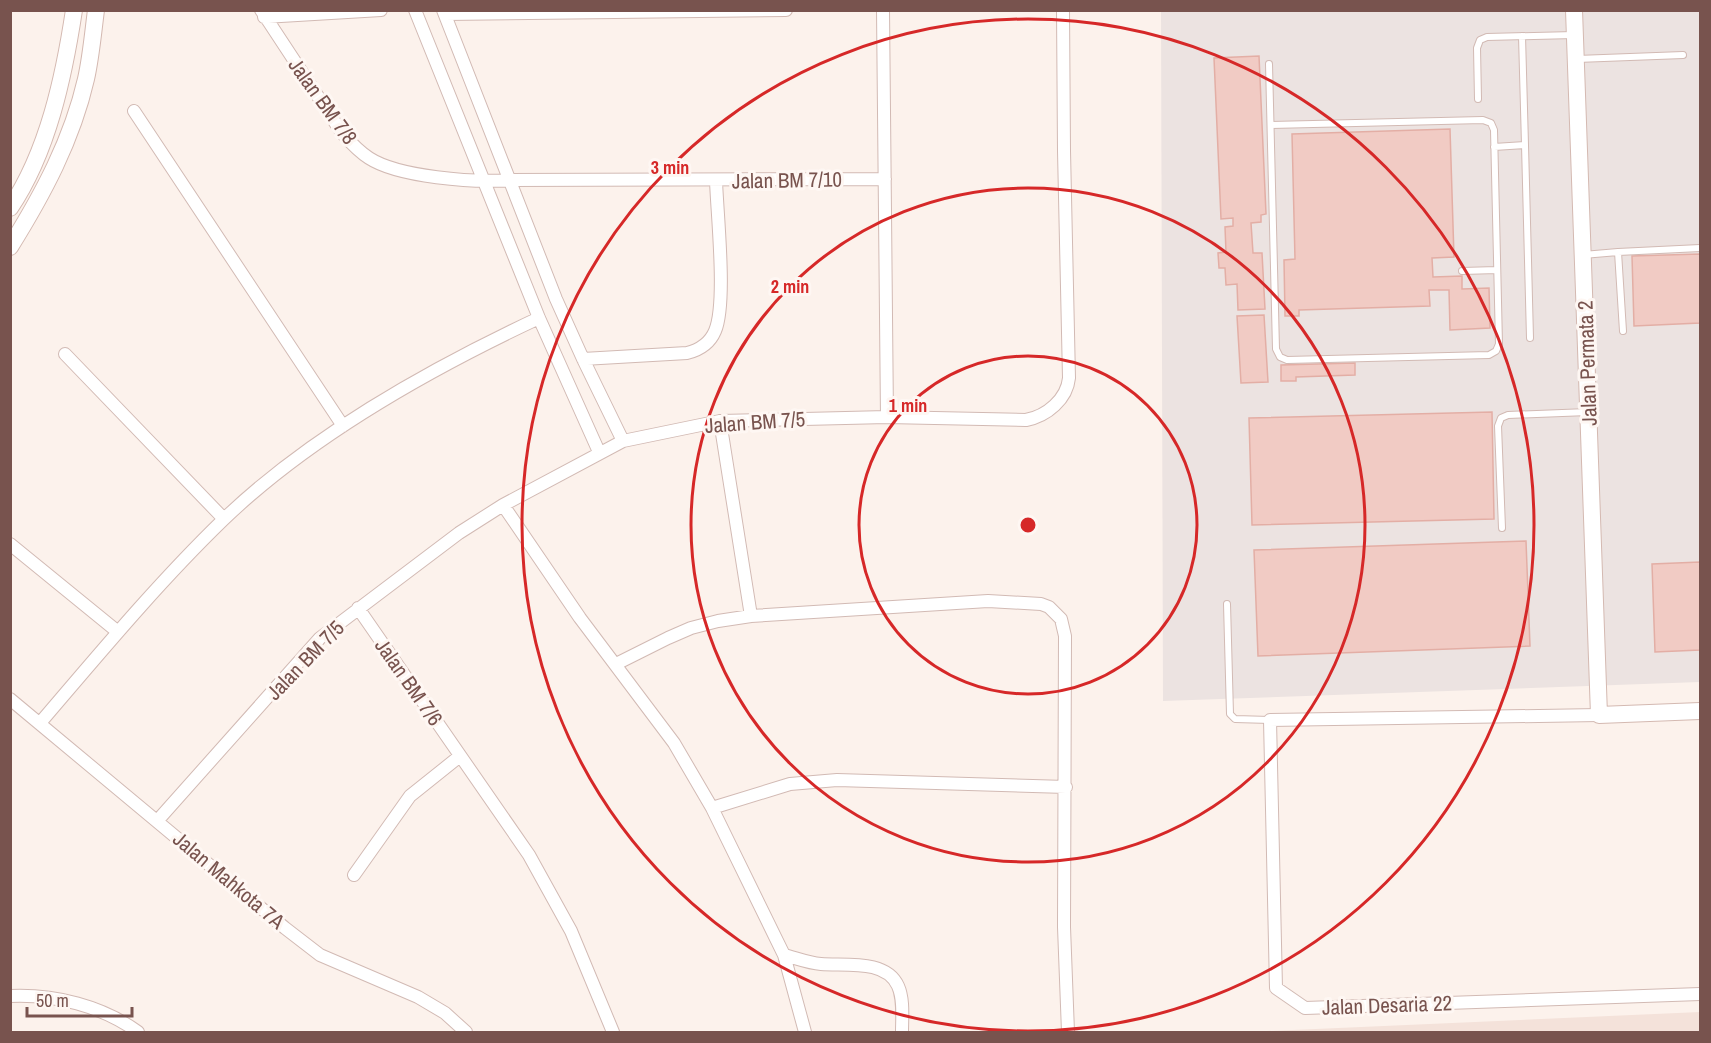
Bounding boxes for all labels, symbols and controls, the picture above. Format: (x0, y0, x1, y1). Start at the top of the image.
street label: Jalan BM 7/8 (282, 52, 364, 150)
text: 3 min (651, 155, 689, 180)
street label: Jalan BM 7/10 (732, 165, 842, 195)
text: 2 min (771, 274, 809, 299)
street label: Jalan Permata 2 (1570, 300, 1604, 426)
text: 1 min (889, 393, 927, 418)
street label: Jalan BM 7/5 (704, 404, 806, 440)
centre of rings (1018, 515, 1038, 535)
street label: Jalan BM 7/5 (260, 614, 350, 706)
street label: Jalan BM 7/6 (368, 633, 450, 731)
street label: Jalan Mahkota 7A (167, 825, 292, 936)
scale bar (27, 980, 132, 1018)
text: 50 m (36, 988, 69, 1013)
street label: Jalan Desaria 22 (1321, 988, 1453, 1022)

